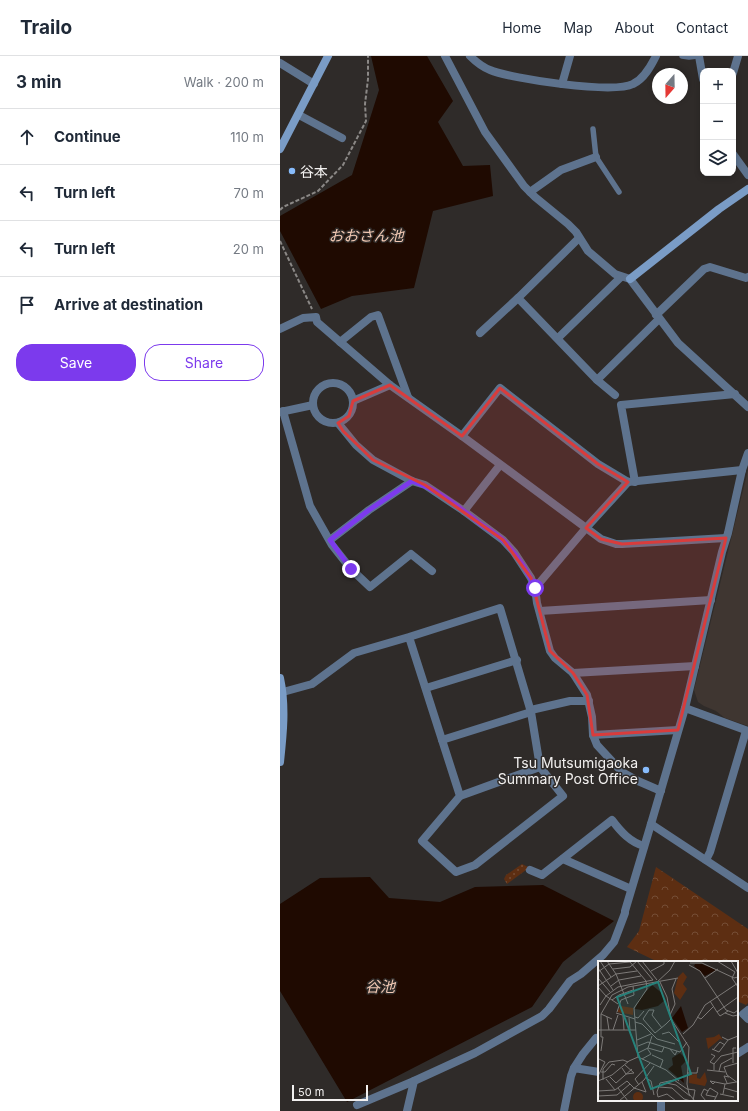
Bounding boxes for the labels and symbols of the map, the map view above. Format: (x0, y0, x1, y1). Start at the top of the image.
north arrow (652, 68, 688, 104)
place label: 谷本 (300, 163, 328, 180)
marker: 谷本 (287, 166, 297, 176)
water label: おおさん池 (328, 226, 405, 245)
route end (342, 560, 360, 578)
route start (526, 579, 544, 597)
place label: Tsu Mutsumigaoka Summary Post Office (498, 754, 638, 787)
marker: Tsu Mutsumigaoka Summary Post Office (641, 765, 651, 775)
inset map (598, 961, 738, 1101)
water label: 谷池 (365, 977, 397, 996)
scale bar (292, 1083, 368, 1102)

